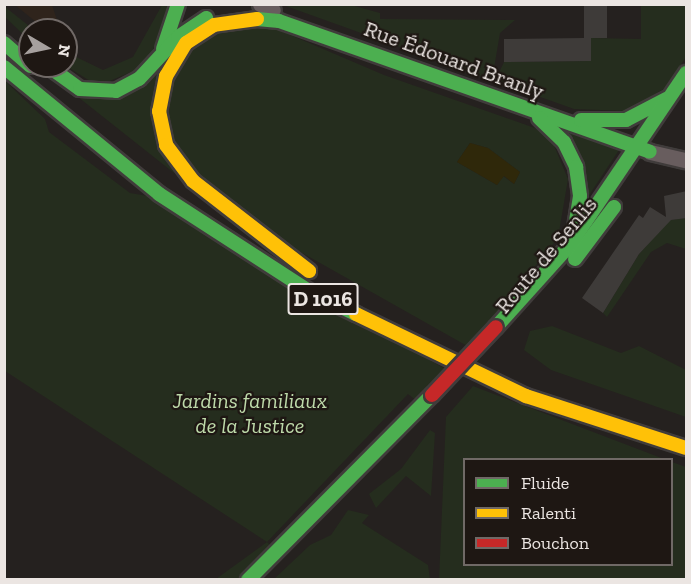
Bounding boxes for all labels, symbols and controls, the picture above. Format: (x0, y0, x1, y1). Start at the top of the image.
street label: Rue Édouard Branly (360, 15, 548, 105)
north arrow (18, 18, 78, 78)
text: N (54, 43, 75, 58)
street label: Route de Senlis (490, 191, 602, 319)
road number: D 1016 (287, 281, 359, 317)
park label: Jardins familiaux de la Justice (173, 387, 327, 439)
legend (463, 458, 673, 566)
text: Fluide (521, 472, 569, 494)
text: Ralenti (521, 502, 576, 524)
text: Bouchon (521, 532, 589, 554)

